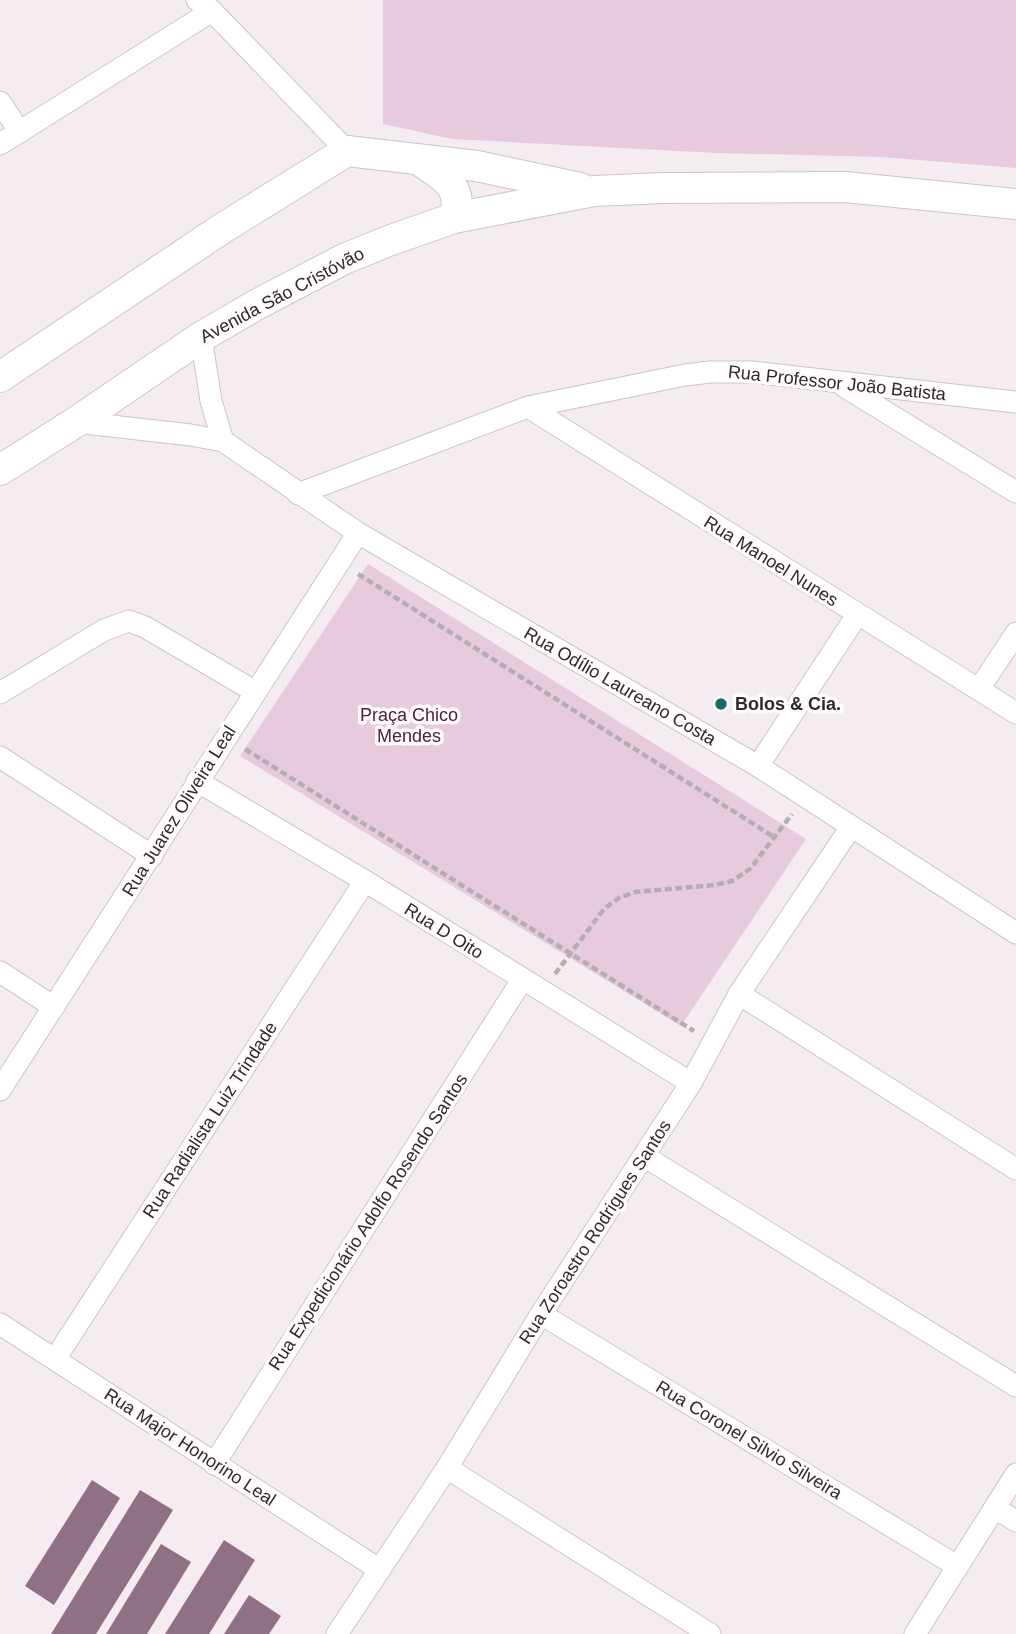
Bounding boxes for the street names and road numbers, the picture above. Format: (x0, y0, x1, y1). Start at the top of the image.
street label: Avenida São Cristóvão (197, 243, 367, 347)
street label: Rua Professor João Batista (727, 362, 948, 404)
street label: Rua Manoel Nunes (700, 512, 842, 610)
street label: Rua Odílio Laureano Costa (521, 623, 720, 750)
street label: Rua Juarez Oliveira Leal (118, 722, 240, 900)
street label: Rua D Oito (401, 899, 487, 963)
street label: Rua Radialista Luiz Trindade (139, 1018, 281, 1222)
street label: Rua Expedicionário Adolfo Rosendo Santos (265, 1070, 471, 1374)
street label: Rua Zoroastro Rodrigues Santos (515, 1116, 675, 1348)
street label: Rua Coronel Silvio Silveira (653, 1377, 846, 1504)
street label: Rua Major Honorino Leal (101, 1384, 279, 1510)

